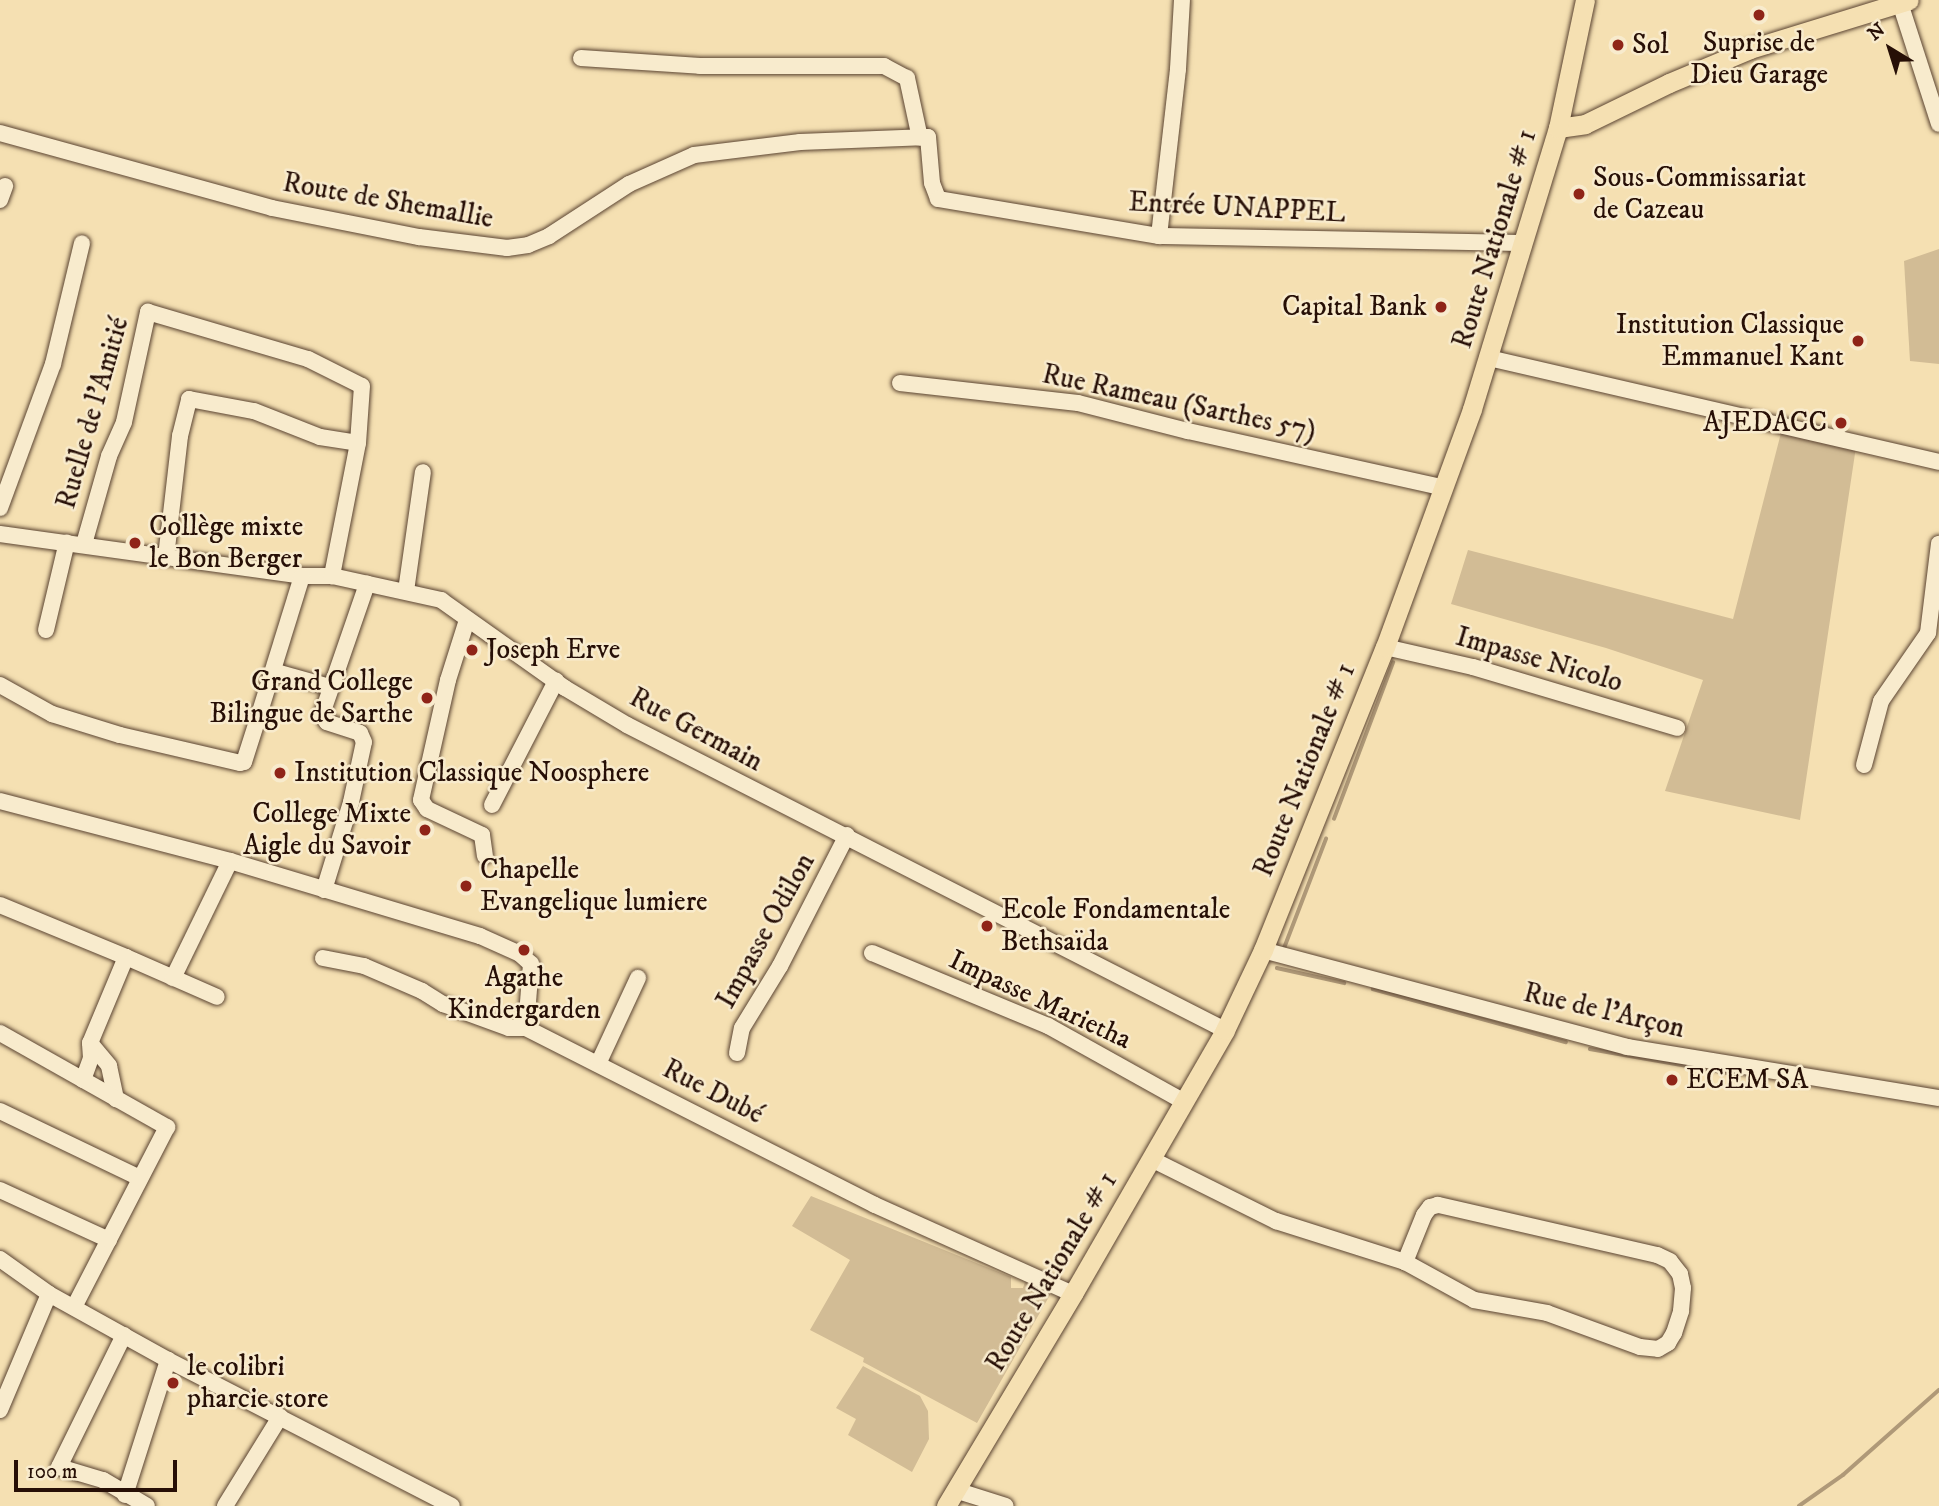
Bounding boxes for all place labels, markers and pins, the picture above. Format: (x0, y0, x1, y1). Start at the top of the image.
marker: Suprise de Dieu Garage (1751, 7, 1767, 23)
place label: Suprise de Dieu Garage (1690, 26, 1828, 92)
place label: Sol (1632, 28, 1669, 62)
marker: Sol (1610, 37, 1626, 53)
place label: Sous-Commissariat de Cazeau (1593, 161, 1806, 227)
marker: Sous-Commissariat de Cazeau (1571, 186, 1587, 202)
place label: Capital Bank (1282, 290, 1427, 324)
marker: Capital Bank (1433, 299, 1449, 315)
place label: Institution Classique Emmanuel Kant (1616, 308, 1844, 374)
marker: Institution Classique Emmanuel Kant (1850, 333, 1866, 349)
place label: AJEDACC (1703, 406, 1827, 440)
marker: AJEDACC (1833, 415, 1849, 431)
place label: Collège mixte le Bon Berger (149, 510, 303, 576)
marker: Collège mixte le Bon Berger (127, 535, 143, 551)
place label: Joseph Erve (486, 633, 620, 667)
marker: Joseph Erve (464, 642, 480, 658)
place label: Grand College Bilingue de Sarthe (209, 665, 413, 731)
marker: Grand College Bilingue de Sarthe (419, 690, 435, 706)
place label: Institution Classique Noosphere (294, 756, 649, 790)
marker: Institution Classique Noosphere (272, 765, 288, 781)
place label: College Mixte Aigle du Savoir (243, 797, 411, 863)
marker: College Mixte Aigle du Savoir (417, 822, 433, 838)
place label: Chapelle Evangelique lumiere (480, 853, 708, 919)
marker: Chapelle Evangelique lumiere (458, 878, 474, 894)
place label: Ecole Fondamentale Bethsaïda (1001, 893, 1230, 959)
marker: Ecole Fondamentale Bethsaïda (979, 918, 995, 934)
marker: Agathe Kindergarden (516, 942, 532, 958)
place label: Agathe Kindergarden (447, 961, 601, 1027)
place label: ECEM SA (1686, 1063, 1808, 1097)
marker: ECEM SA (1664, 1072, 1680, 1088)
place label: le colibri pharcie store (187, 1350, 329, 1416)
marker: le colibri pharcie store (165, 1375, 181, 1391)

